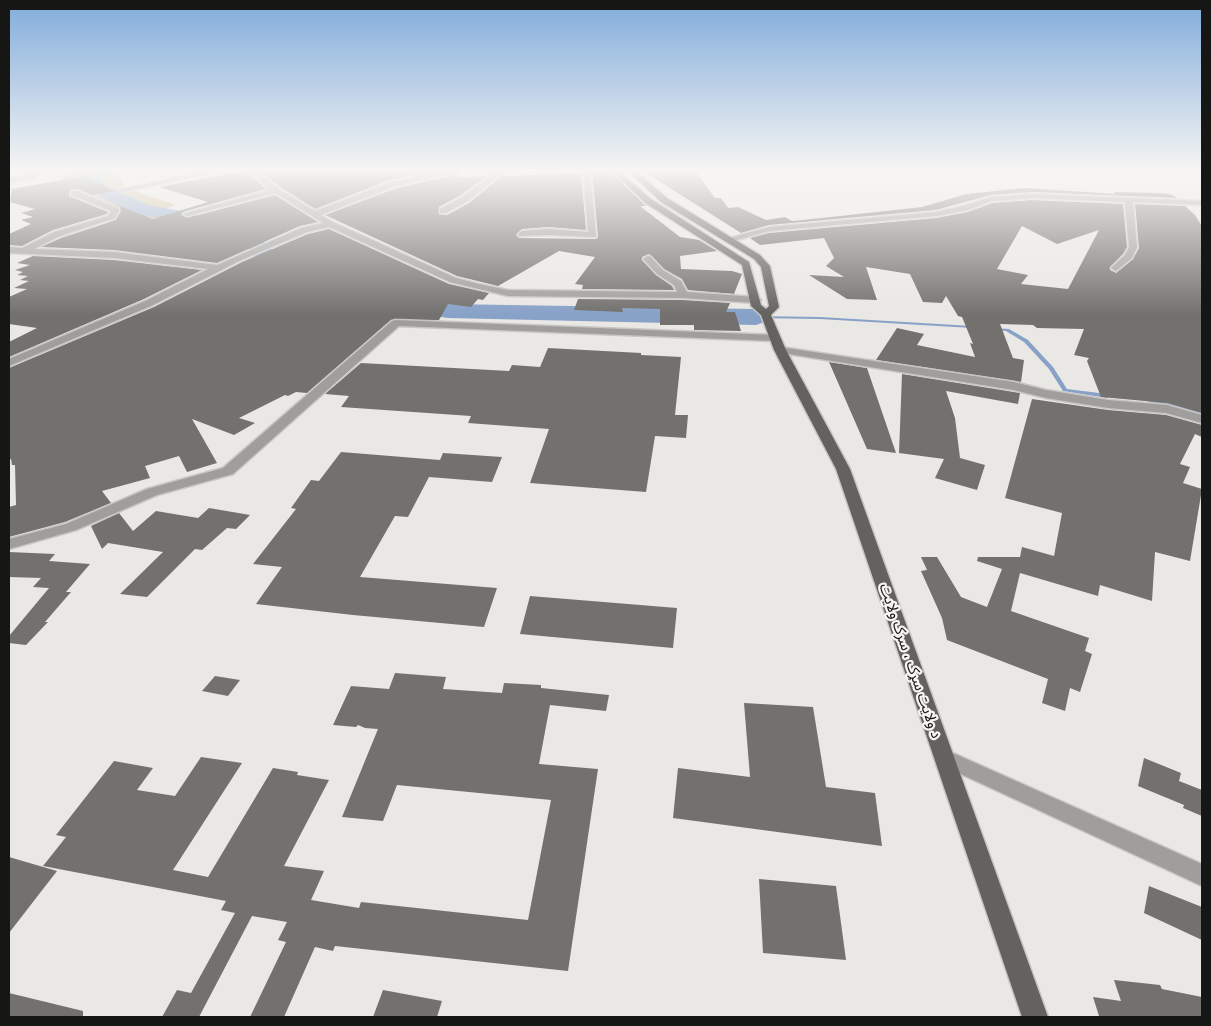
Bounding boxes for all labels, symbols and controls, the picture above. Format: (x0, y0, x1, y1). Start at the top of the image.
street label: د ولایت سړک ، سرک ولایت (875, 581, 945, 741)

